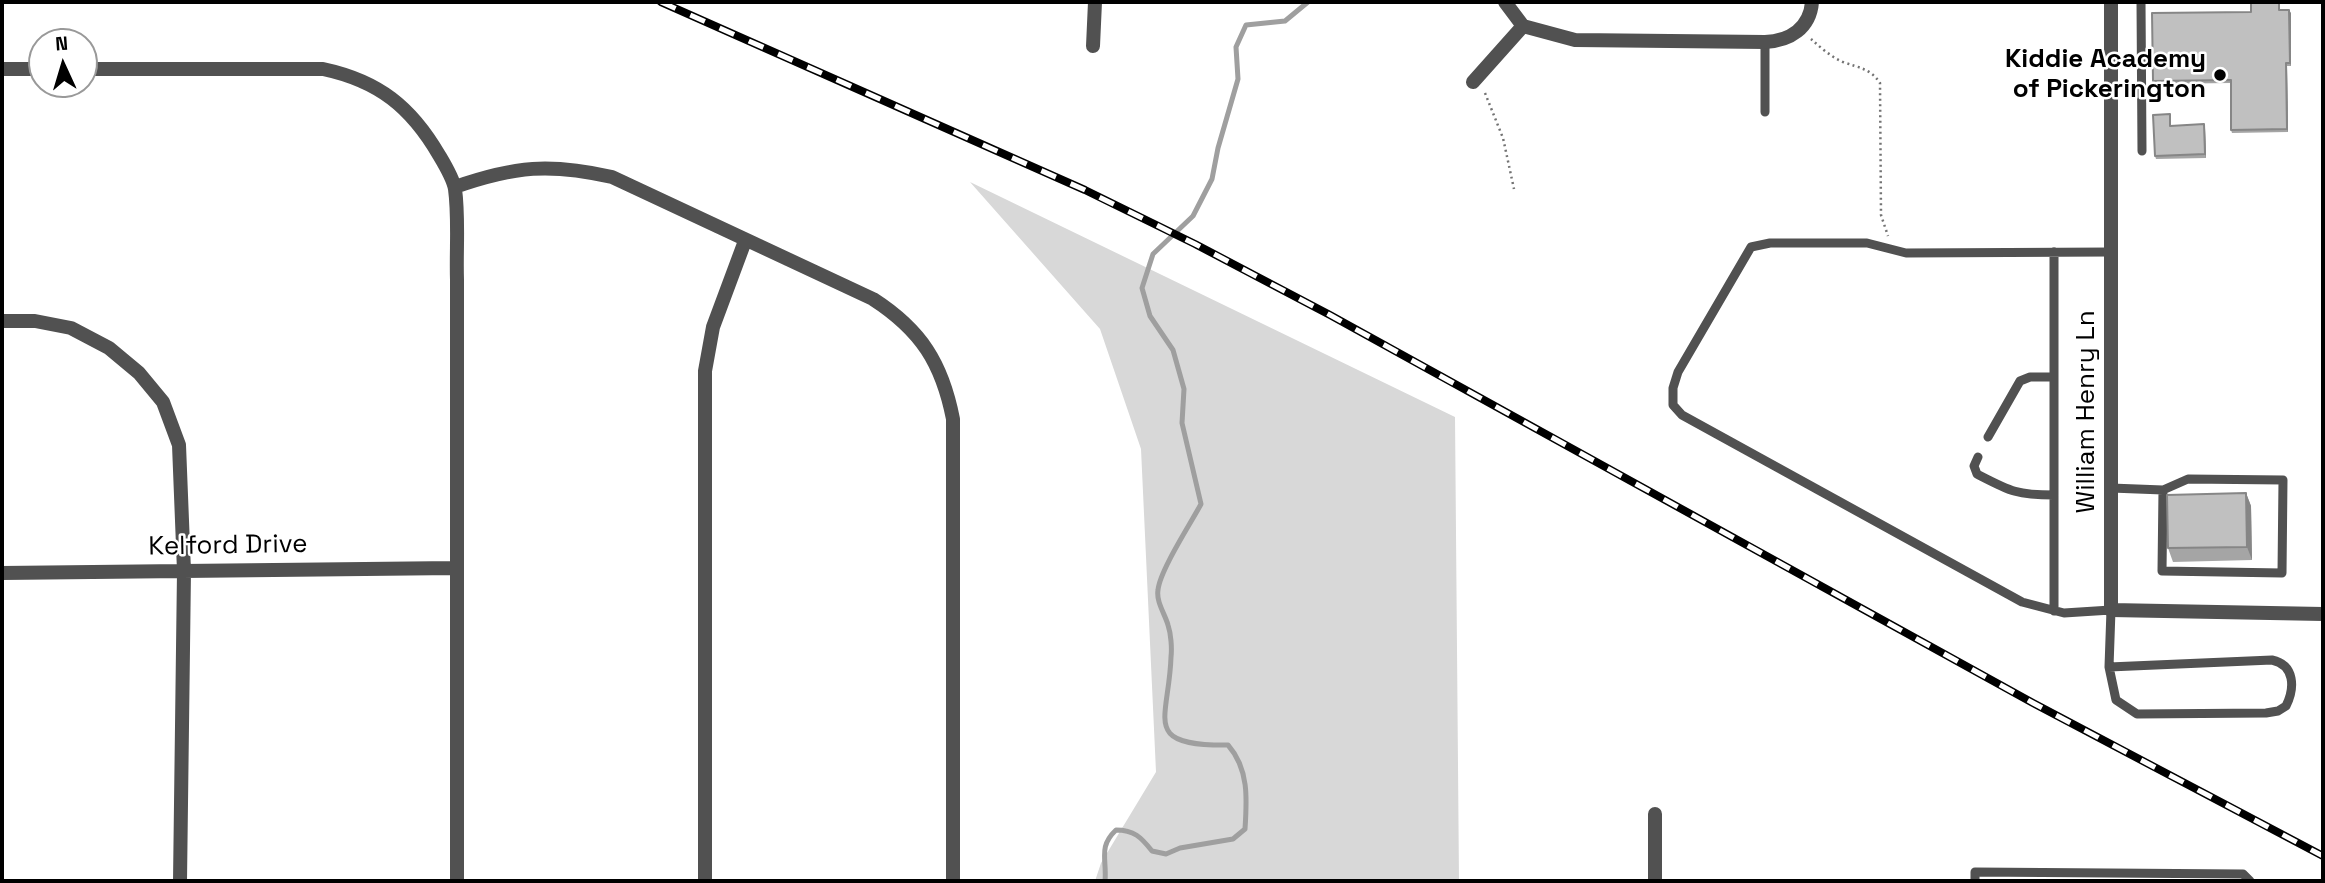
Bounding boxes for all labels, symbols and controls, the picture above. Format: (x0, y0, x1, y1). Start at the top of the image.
north arrow (28, 28, 98, 98)
text: N (54, 31, 69, 56)
place label: Kiddie Academy of Pickerington (2005, 44, 2206, 106)
marker: Kiddie Academy of Pickerington (2212, 67, 2228, 83)
street label: William Henry Ln (2071, 310, 2103, 514)
street label: Kelford Drive (148, 529, 308, 563)

